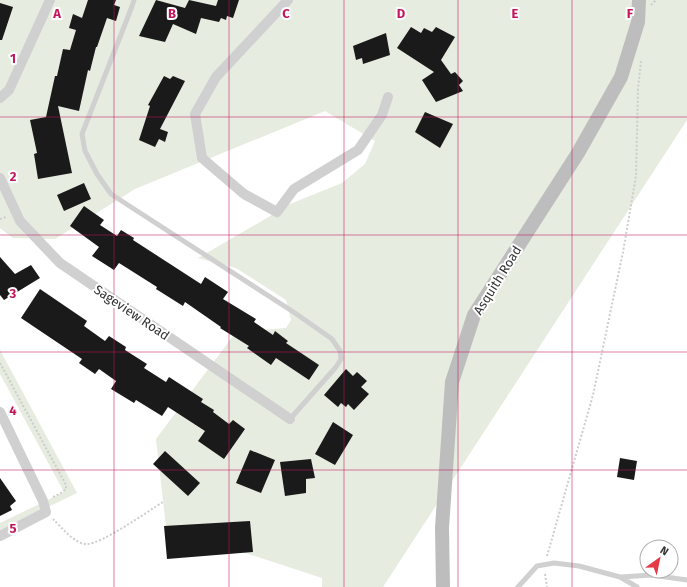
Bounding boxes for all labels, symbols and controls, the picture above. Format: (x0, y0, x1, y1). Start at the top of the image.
text: A (52, 6, 61, 21)
text: B (168, 6, 176, 21)
text: C (282, 6, 290, 21)
text: D (397, 6, 406, 21)
text: E (512, 6, 519, 21)
text: F (627, 6, 634, 21)
text: 1 (10, 51, 16, 66)
text: 2 (10, 169, 17, 184)
street label: Asquith Road (470, 243, 525, 317)
street label: Sageview Road (91, 282, 172, 343)
text: 3 (9, 286, 17, 301)
text: 4 (9, 403, 17, 418)
text: 5 (10, 521, 17, 536)
north arrow (639, 539, 679, 579)
text: N (658, 544, 671, 558)

